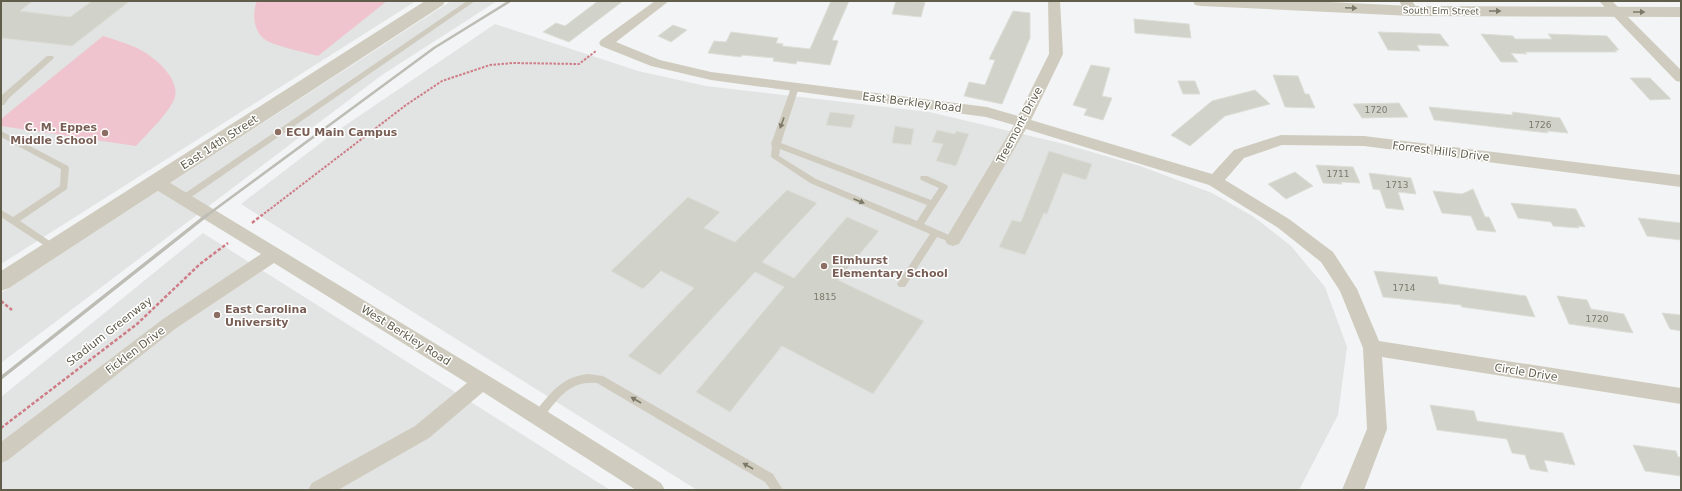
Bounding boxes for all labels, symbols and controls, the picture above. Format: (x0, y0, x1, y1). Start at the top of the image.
one-way arrow (1345, 5, 1357, 12)
street label: South Elm Street (1403, 5, 1480, 17)
one-way arrow (1489, 8, 1502, 14)
one-way arrow (1633, 9, 1646, 15)
street label: Treemont Drive (993, 85, 1045, 166)
street label: East Berkley Road (862, 90, 962, 115)
house number: 1720 (1365, 105, 1388, 115)
street label: East 14th Street (178, 112, 261, 172)
one-way arrow (778, 118, 784, 130)
house number: 1726 (1529, 120, 1552, 130)
place label: C. M. Eppes Middle School (10, 121, 97, 147)
place label: ECU Main Campus (286, 126, 398, 139)
marker: ECU Main Campus (273, 127, 283, 137)
marker: C. M. Eppes Middle School (100, 128, 110, 138)
street label: Forrest Hills Drive (1392, 139, 1490, 164)
house number: 1711 (1327, 169, 1349, 179)
house number: 1713 (1386, 180, 1408, 190)
one-way arrow (853, 198, 865, 204)
place label: Elmhurst Elementary School (832, 254, 948, 280)
marker: Elmhurst Elementary School (819, 261, 829, 271)
house number: 1714 (1393, 283, 1416, 293)
house number: 1815 (814, 292, 836, 302)
street label: Stadium Greenway (64, 294, 155, 369)
place label: East Carolina University (225, 303, 307, 329)
street label: West Berkley Road (359, 303, 453, 368)
marker: East Carolina University (212, 310, 222, 320)
house number: 1720 (1586, 314, 1609, 324)
street label: Ficklen Drive (103, 324, 168, 377)
street label: Circle Drive (1493, 361, 1559, 384)
one-way arrow (630, 397, 642, 404)
one-way arrow (742, 462, 754, 469)

